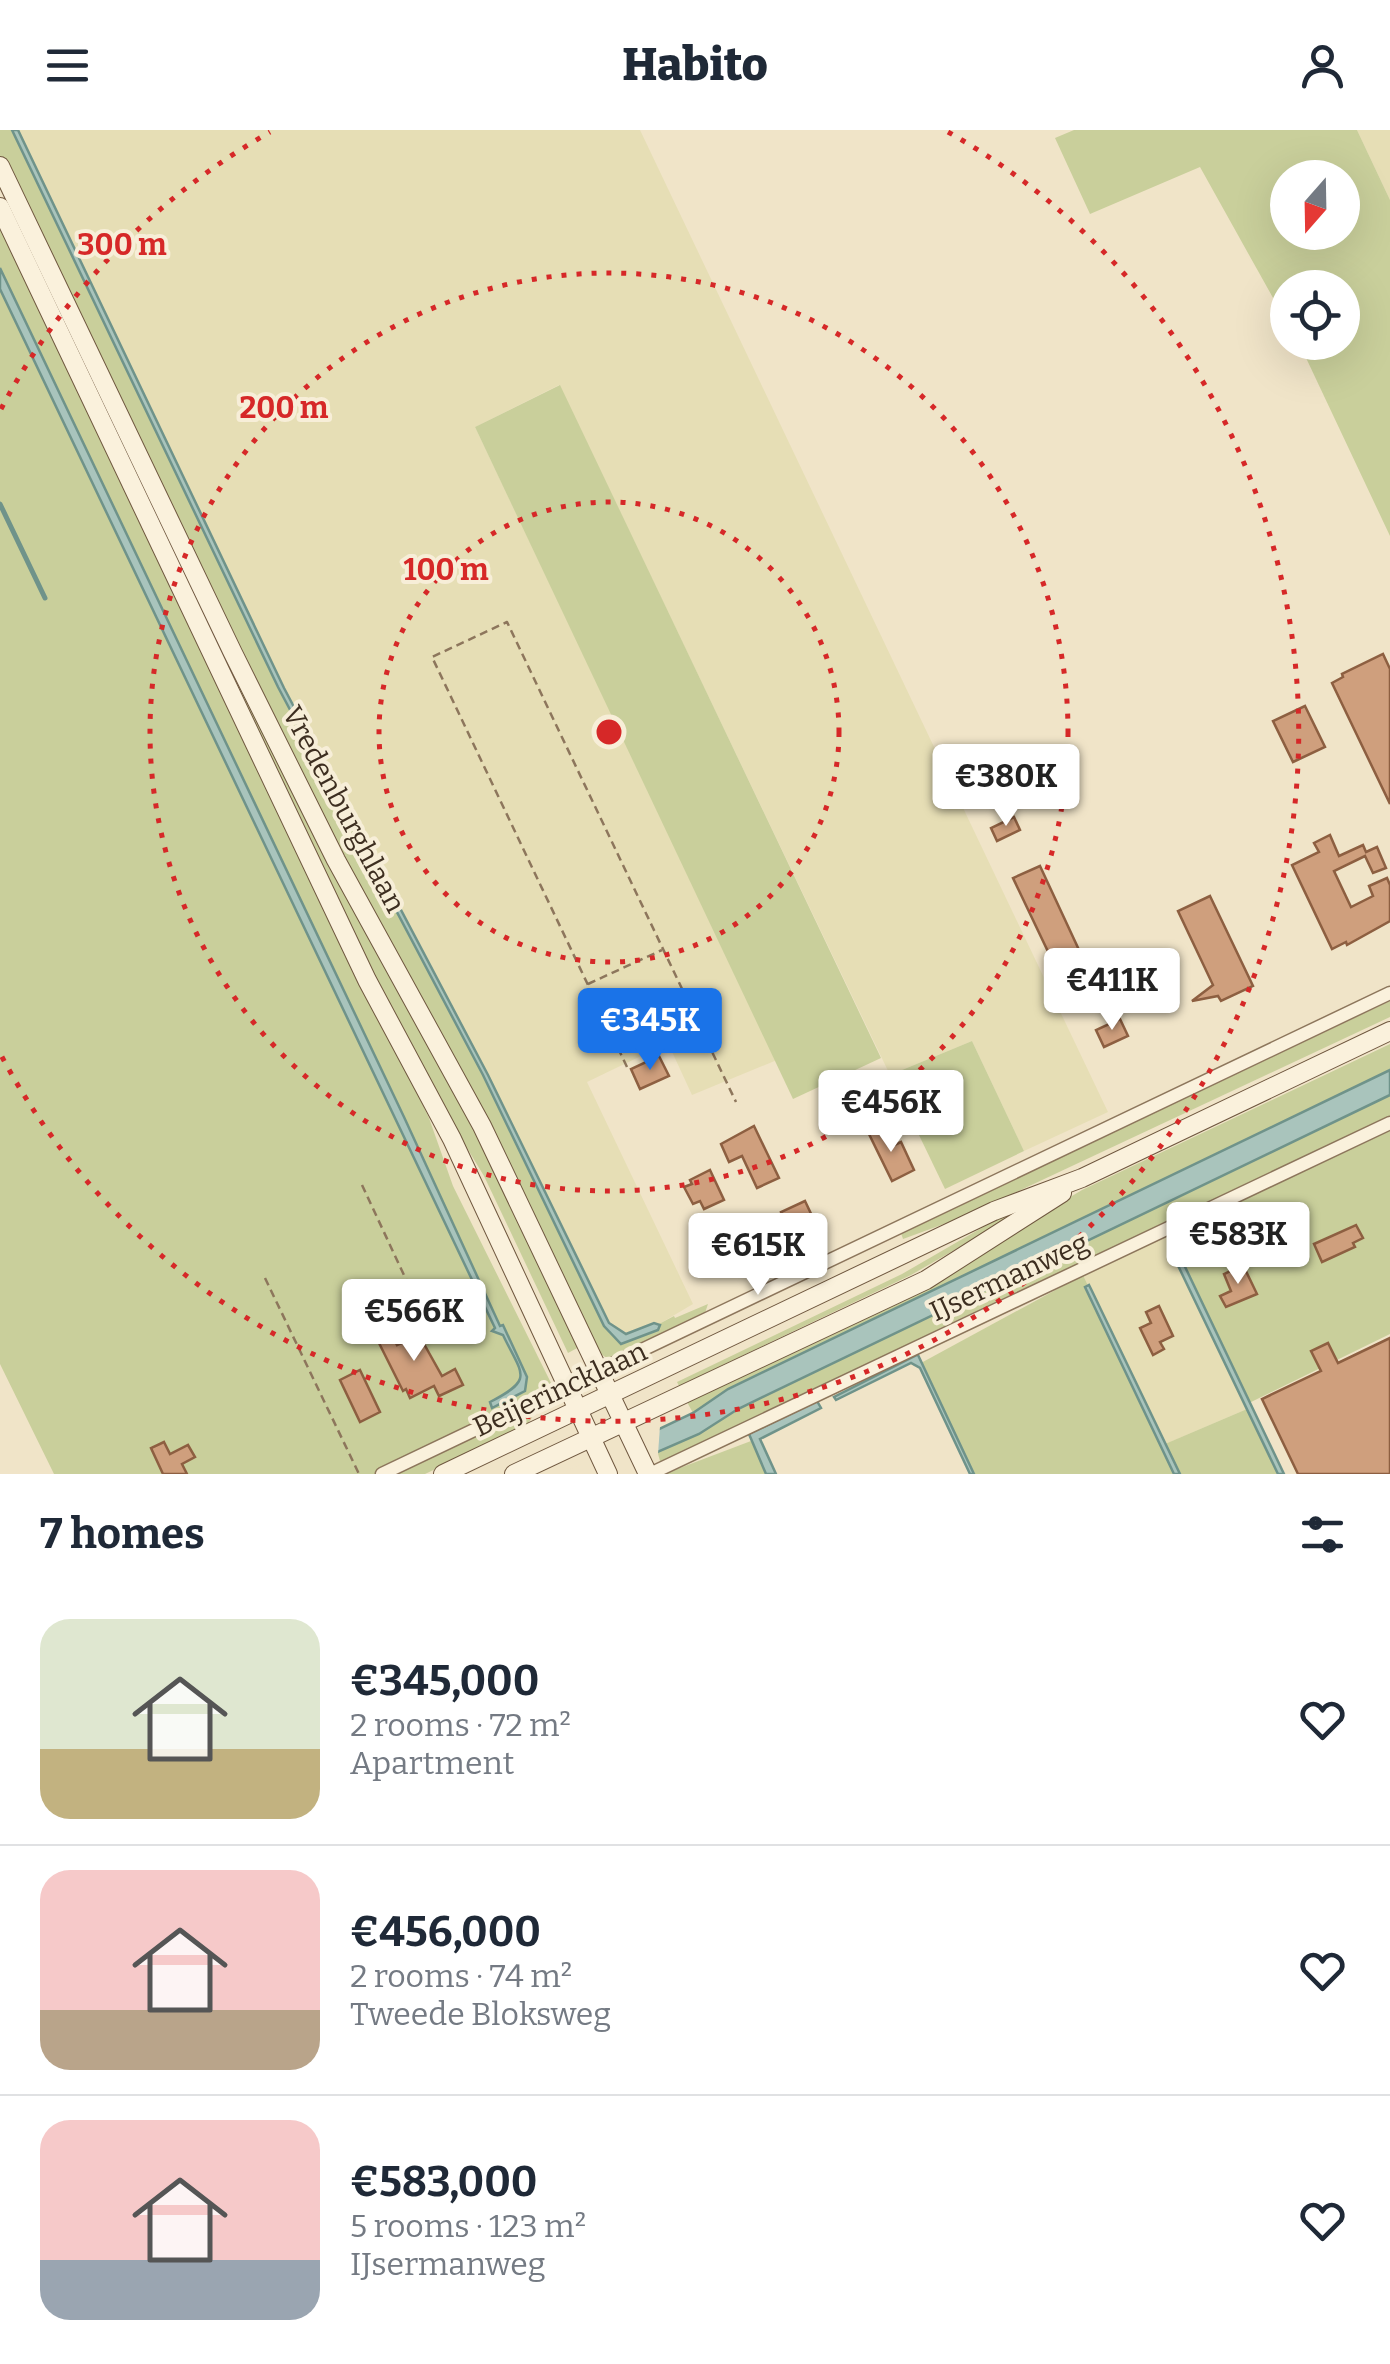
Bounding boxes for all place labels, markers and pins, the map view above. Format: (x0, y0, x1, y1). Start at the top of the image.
centre of rings (591, 714, 627, 750)
pin: €380K (936, 744, 1076, 829)
pin: €411K (1042, 948, 1182, 1033)
pin: €345K (580, 988, 720, 1073)
pin: €456K (821, 1070, 961, 1155)
pin: €583K (1168, 1202, 1308, 1287)
pin: €615K (688, 1213, 828, 1298)
pin: €566K (344, 1279, 484, 1364)

